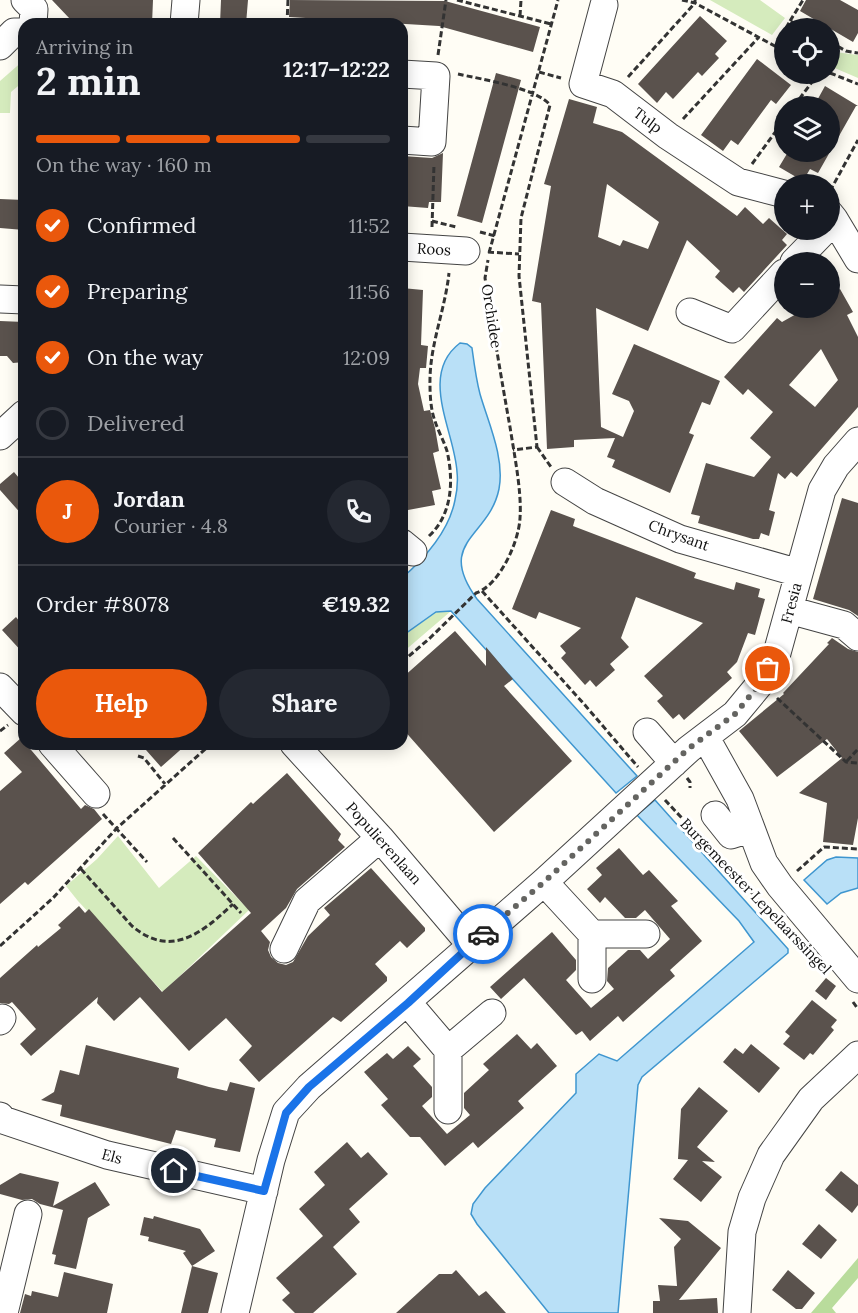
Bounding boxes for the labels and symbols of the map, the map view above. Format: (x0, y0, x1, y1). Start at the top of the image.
street label: Tulp (630, 103, 666, 137)
street label: Roos (417, 239, 451, 259)
street label: Orchidee (478, 283, 506, 349)
street label: Chrysant (646, 515, 712, 555)
street label: Fresia (776, 580, 806, 626)
pin (742, 643, 793, 694)
street label: Populierenlaan (342, 798, 426, 888)
street label: Burgemeester Lepelaarssingel (676, 814, 836, 978)
courier (453, 904, 513, 964)
street label: Els (100, 1144, 124, 1168)
pin (148, 1145, 199, 1196)

